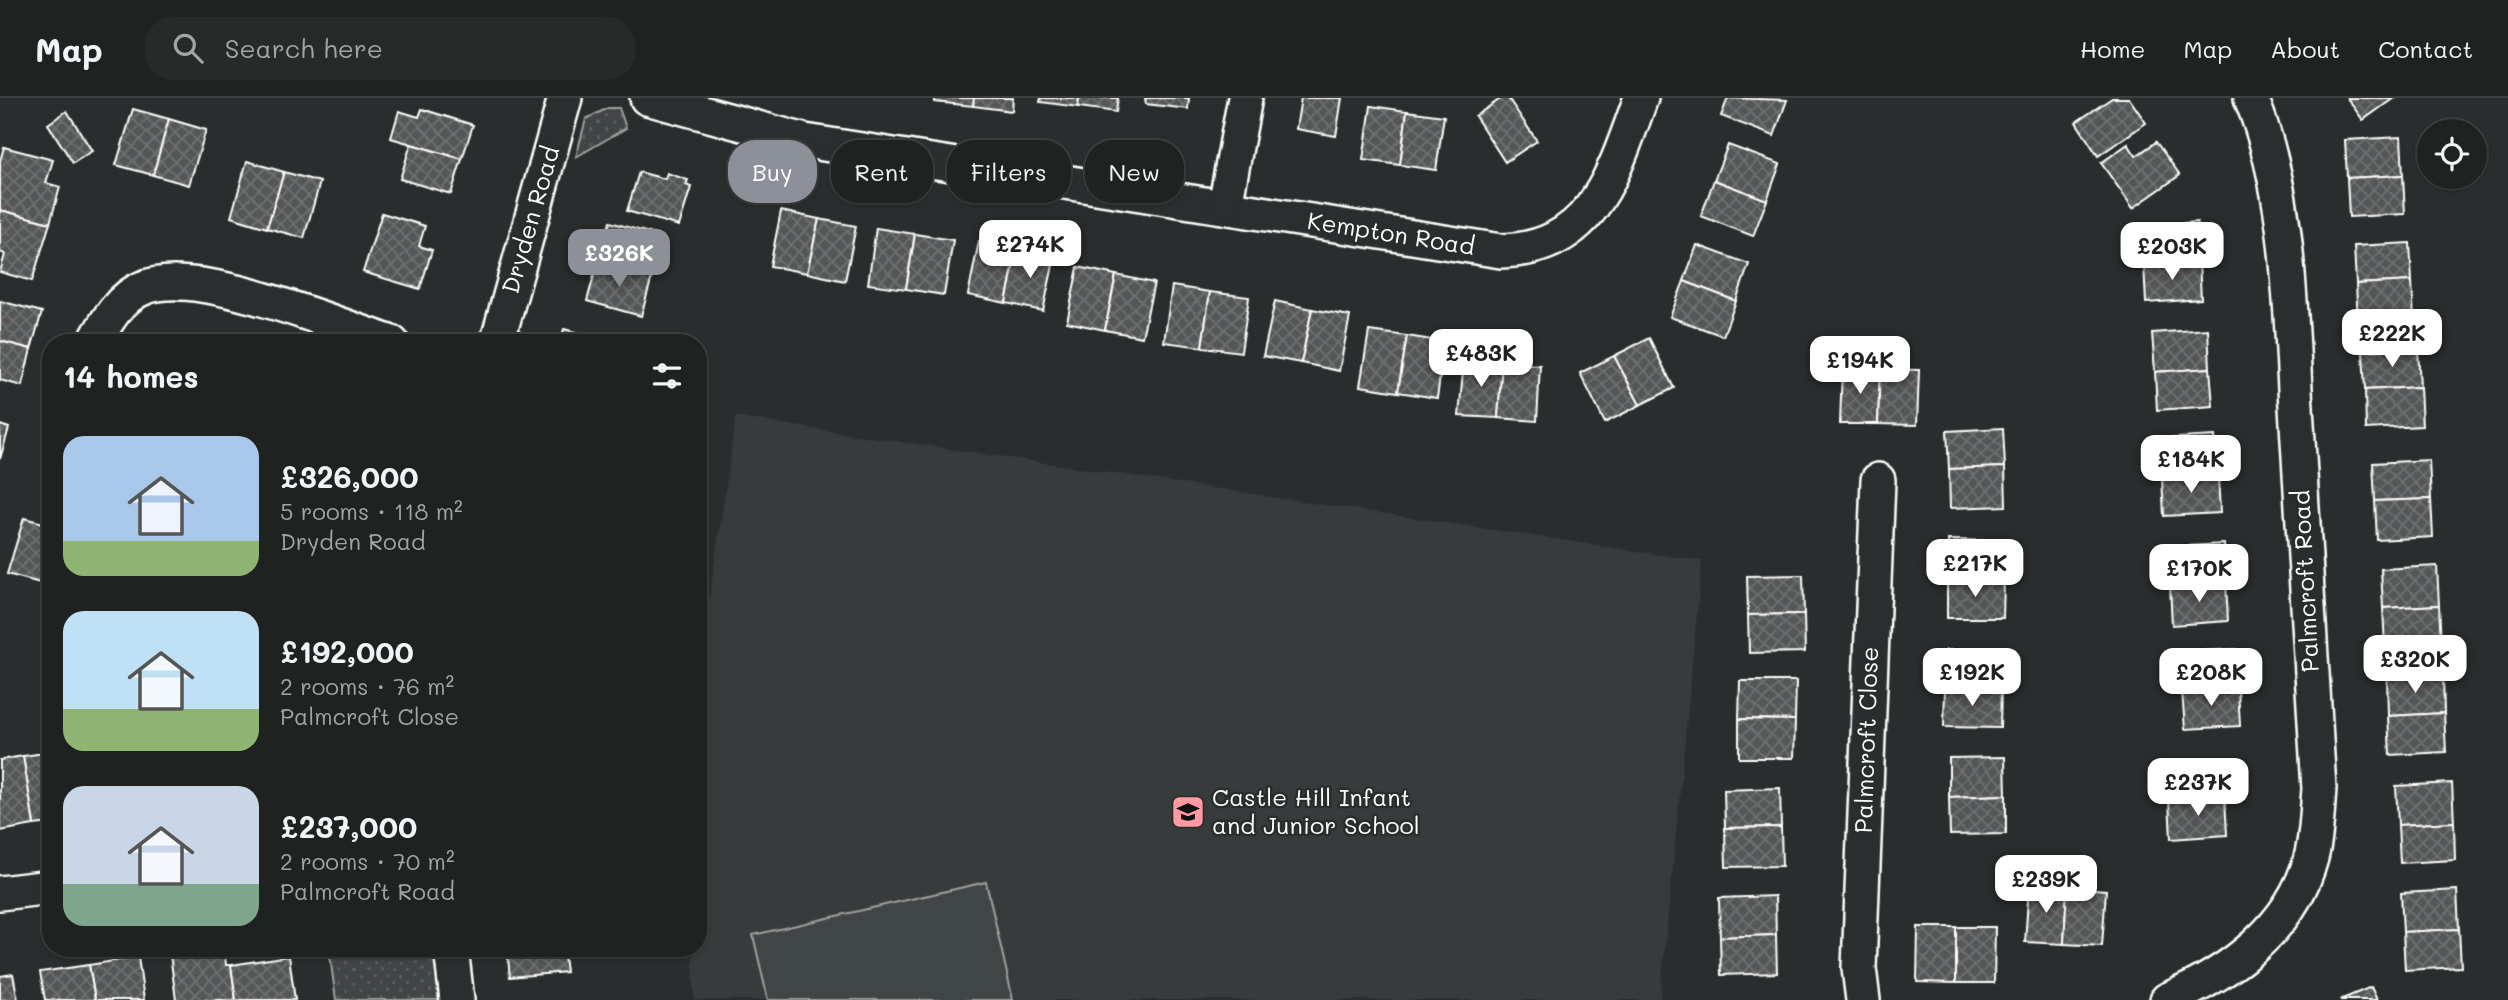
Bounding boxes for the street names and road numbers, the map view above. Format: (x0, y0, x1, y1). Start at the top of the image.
street label: Dryden Road (494, 142, 565, 297)
street label: Kempton Road (1305, 204, 1477, 261)
street label: Palmcroft Road (2284, 489, 2325, 673)
street label: Palmcroft Close (1847, 646, 1884, 834)

